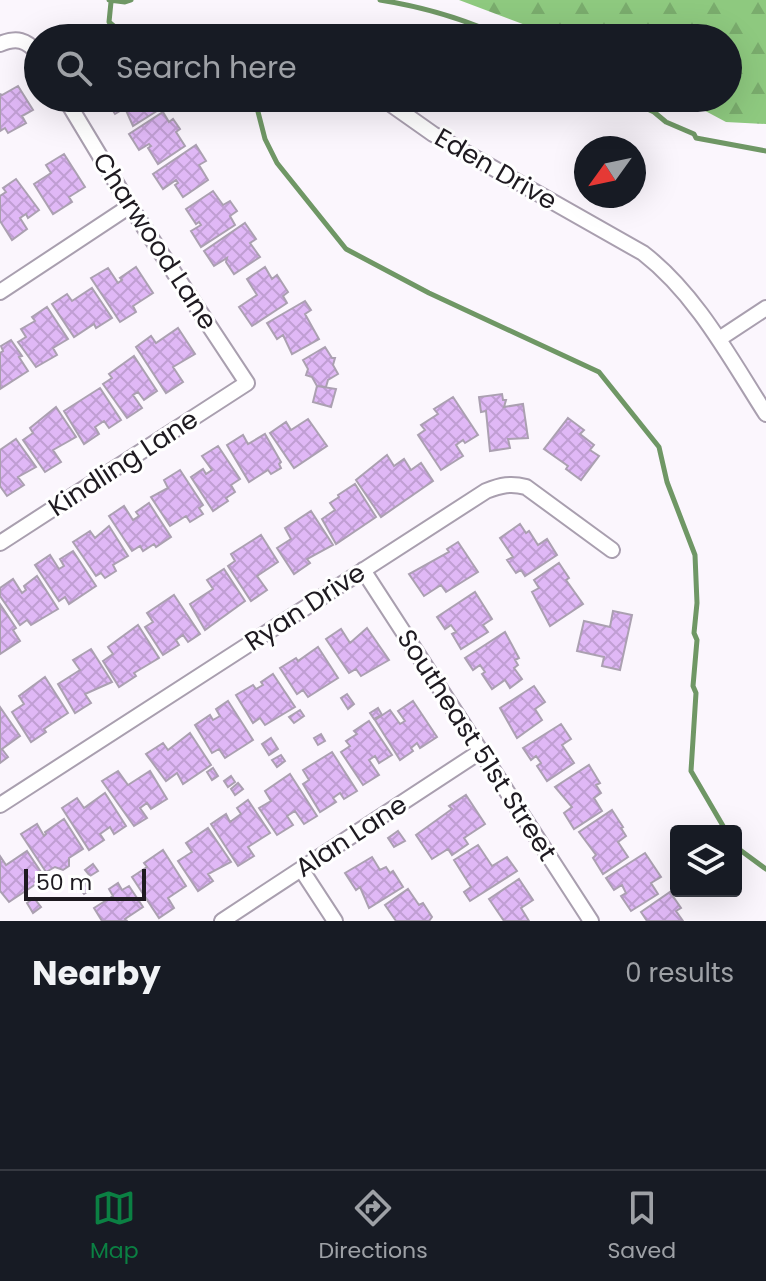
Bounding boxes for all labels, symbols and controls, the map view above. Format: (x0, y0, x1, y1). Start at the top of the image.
search box (24, 24, 742, 112)
icon: search (52, 46, 96, 90)
text: Search here (116, 46, 297, 89)
street label: Eden Drive (428, 119, 564, 219)
north arrow (574, 136, 646, 208)
street label: Charwood Lane (84, 145, 226, 337)
street label: Kindling Lane (41, 401, 205, 525)
street label: Ryan Drive (238, 555, 372, 659)
street label: Southeast 51st Street (389, 622, 565, 868)
street label: Alan Lane (288, 786, 414, 886)
map controls (670, 825, 742, 897)
button: layers (670, 825, 742, 897)
scale bar (24, 865, 146, 901)
text: 50 m (36, 867, 92, 898)
text: Nearby (32, 949, 161, 997)
text: 0 results (625, 955, 734, 991)
tab: Map (90, 1186, 139, 1267)
tab: Directions (318, 1186, 428, 1267)
tab: Saved (607, 1186, 676, 1267)

